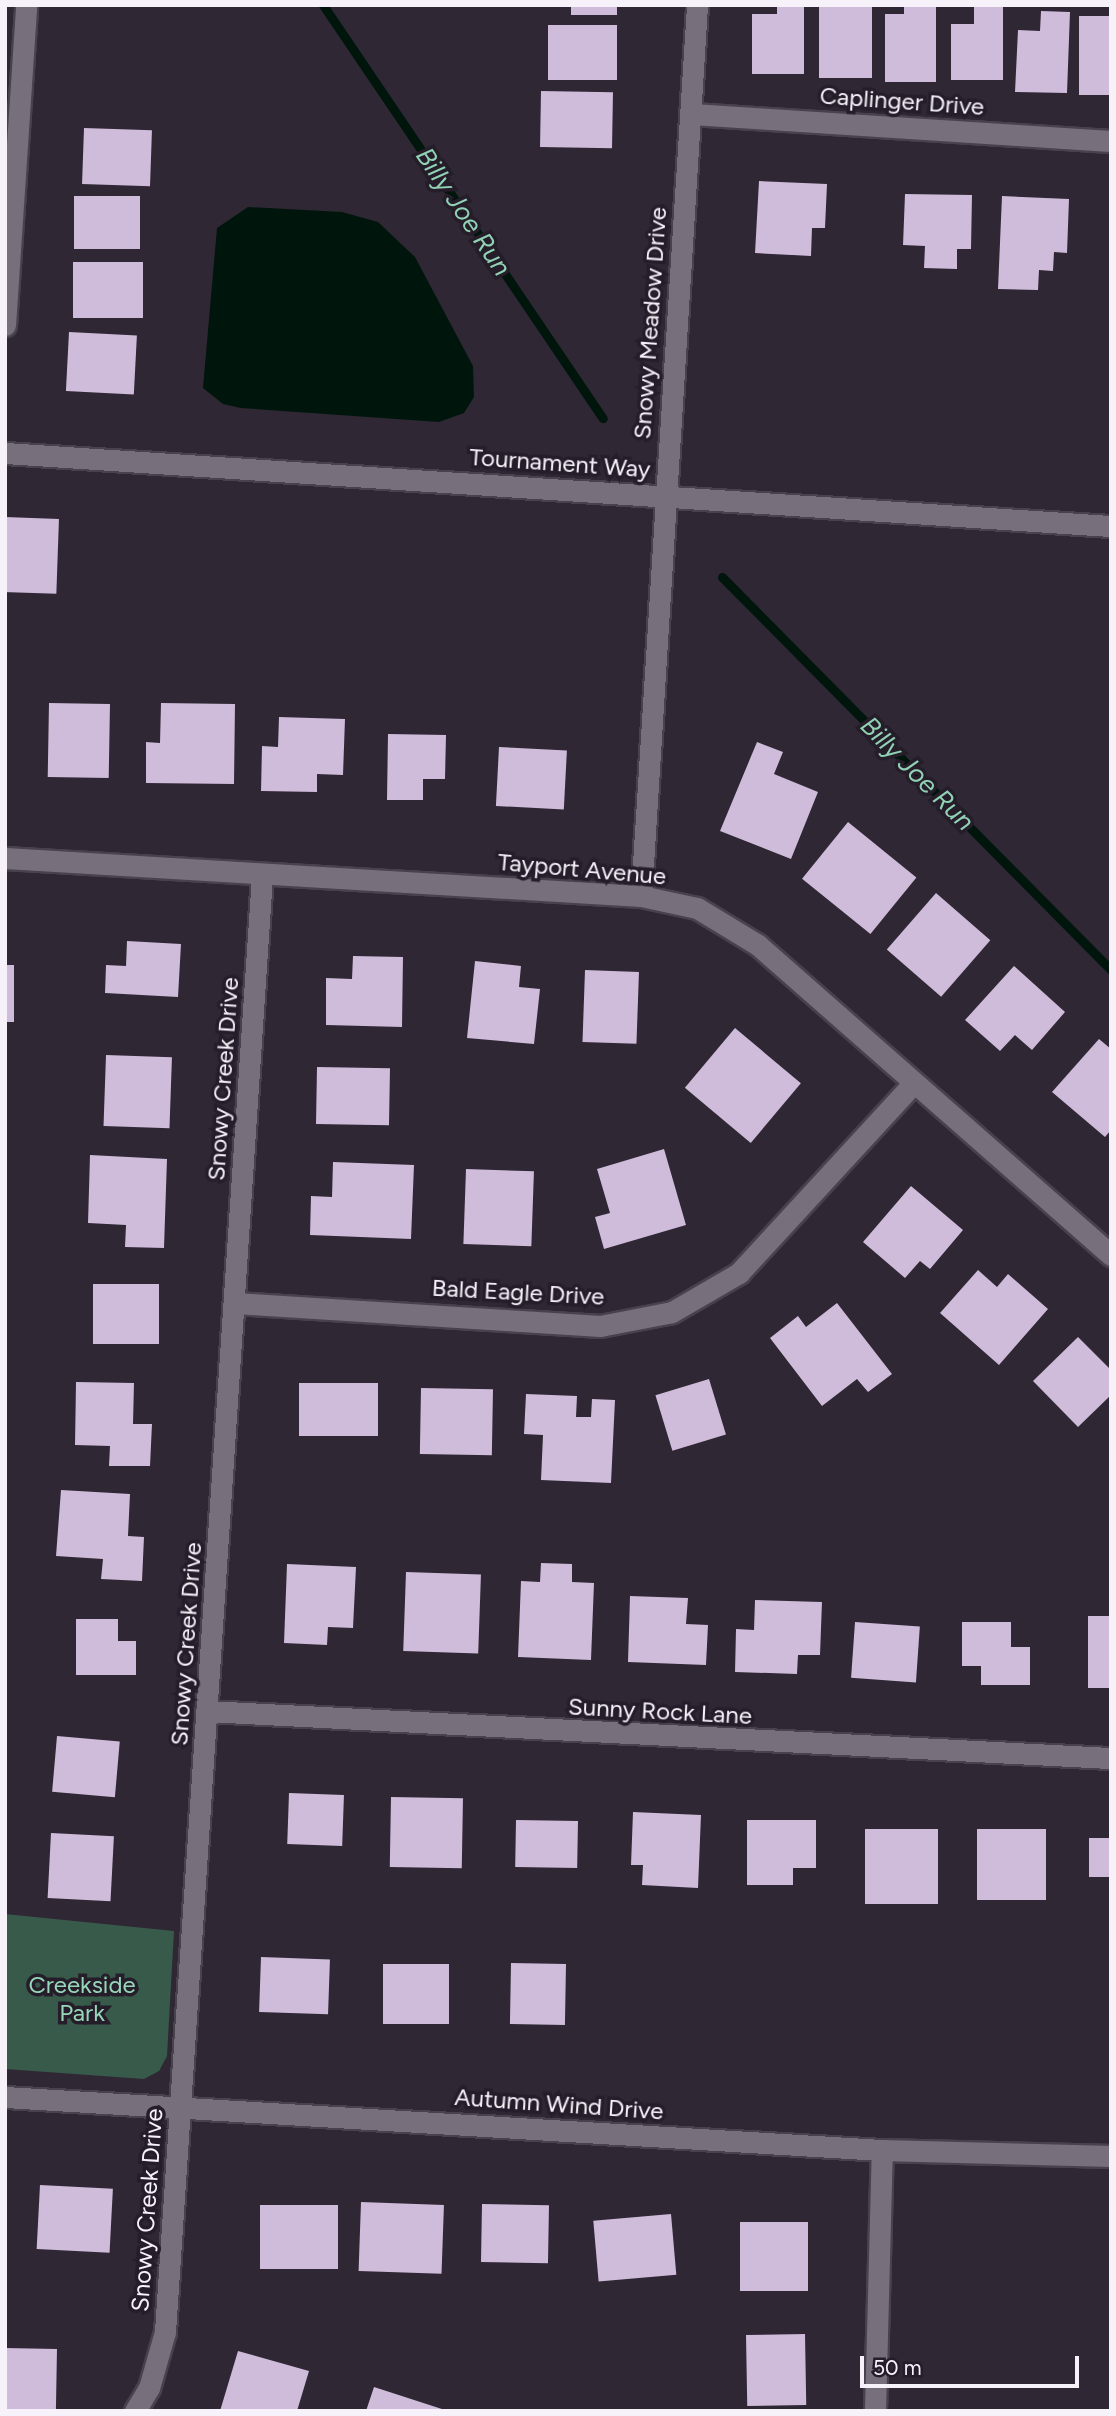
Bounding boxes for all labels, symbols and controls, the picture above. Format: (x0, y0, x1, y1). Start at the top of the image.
street label: Caplinger Drive (819, 81, 985, 121)
water label: Billy Joe Run (409, 142, 517, 282)
street label: Snowy Meadow Drive (628, 206, 672, 440)
street label: Tournament Way (468, 442, 652, 484)
water label: Billy Joe Run (854, 711, 980, 837)
street label: Tayport Avenue (497, 847, 667, 891)
street label: Snowy Creek Drive (202, 976, 244, 1182)
street label: Bald Eagle Drive (431, 1273, 605, 1311)
street label: Snowy Creek Drive (165, 1541, 207, 1747)
street label: Sunny Rock Lane (567, 1692, 753, 1730)
park label: Creekside Park (28, 1971, 136, 2027)
street label: Autumn Wind Drive (454, 2082, 664, 2126)
street label: Snowy Creek Drive (126, 2107, 168, 2313)
scale bar (864, 2342, 1083, 2386)
text: 50 m (873, 2355, 922, 2380)

